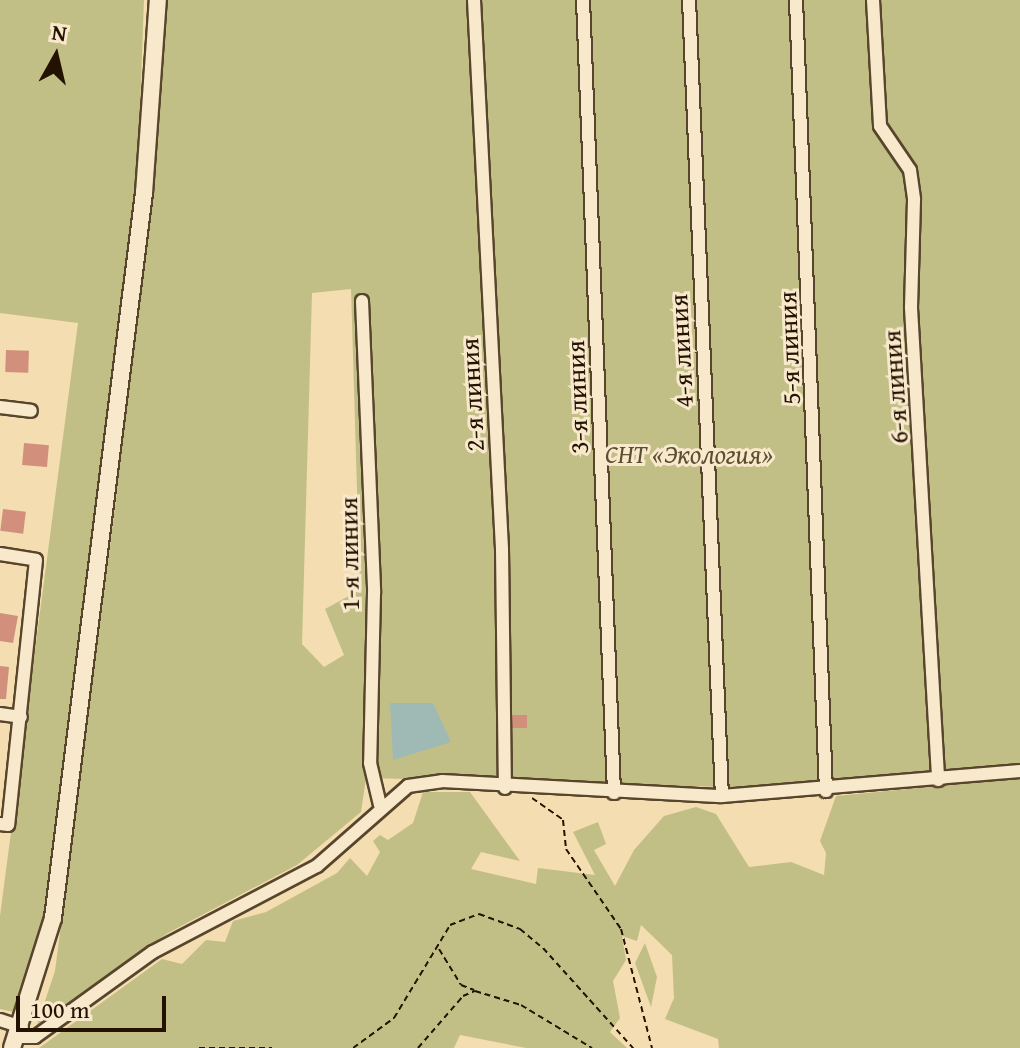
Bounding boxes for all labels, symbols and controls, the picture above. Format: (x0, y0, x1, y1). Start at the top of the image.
text: N (50, 15, 69, 49)
north arrow (16, 16, 96, 96)
street label: 5-я линия (771, 291, 807, 405)
street label: 4-я линия (662, 293, 700, 409)
street label: 6-я линия (875, 329, 915, 445)
street label: 2-я линия (453, 337, 491, 453)
street label: 3-я линия (559, 340, 595, 454)
park label: СНТ «Экология» (605, 438, 773, 470)
street label: 1-я линия (332, 497, 366, 611)
scale bar (20, 980, 170, 1030)
text: 100 m (30, 992, 90, 1027)

